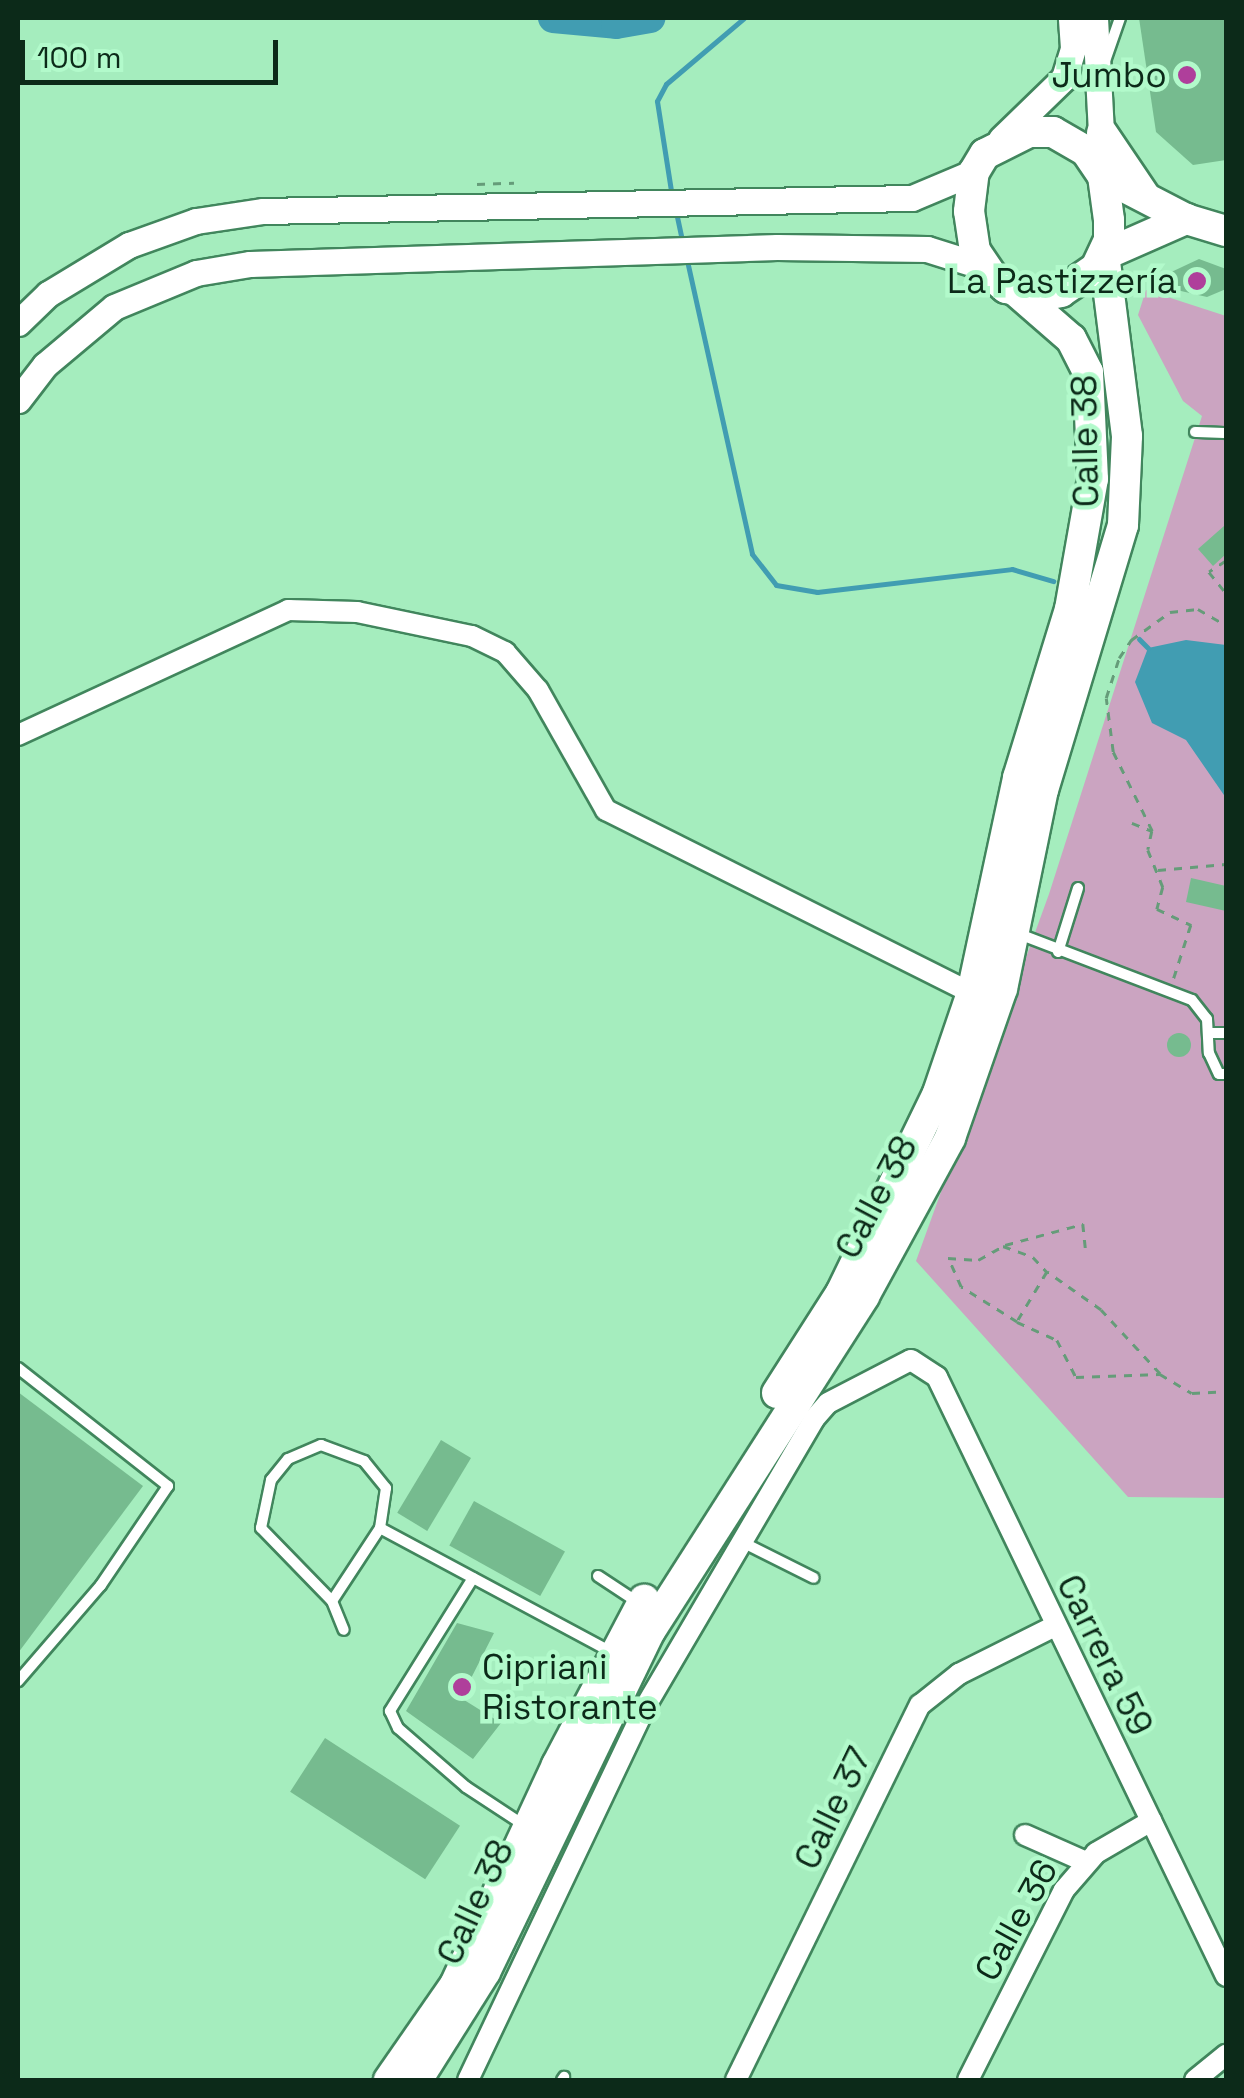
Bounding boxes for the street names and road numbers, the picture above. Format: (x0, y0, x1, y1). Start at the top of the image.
street label: Calle 38 (1063, 374, 1107, 508)
street label: Calle 38 (826, 1129, 926, 1265)
street label: Carrera 59 (1048, 1568, 1162, 1742)
street label: Calle 37 (786, 1740, 880, 1876)
street label: Calle 38 (428, 1833, 522, 1971)
street label: Calle 36 (966, 1852, 1066, 1988)

